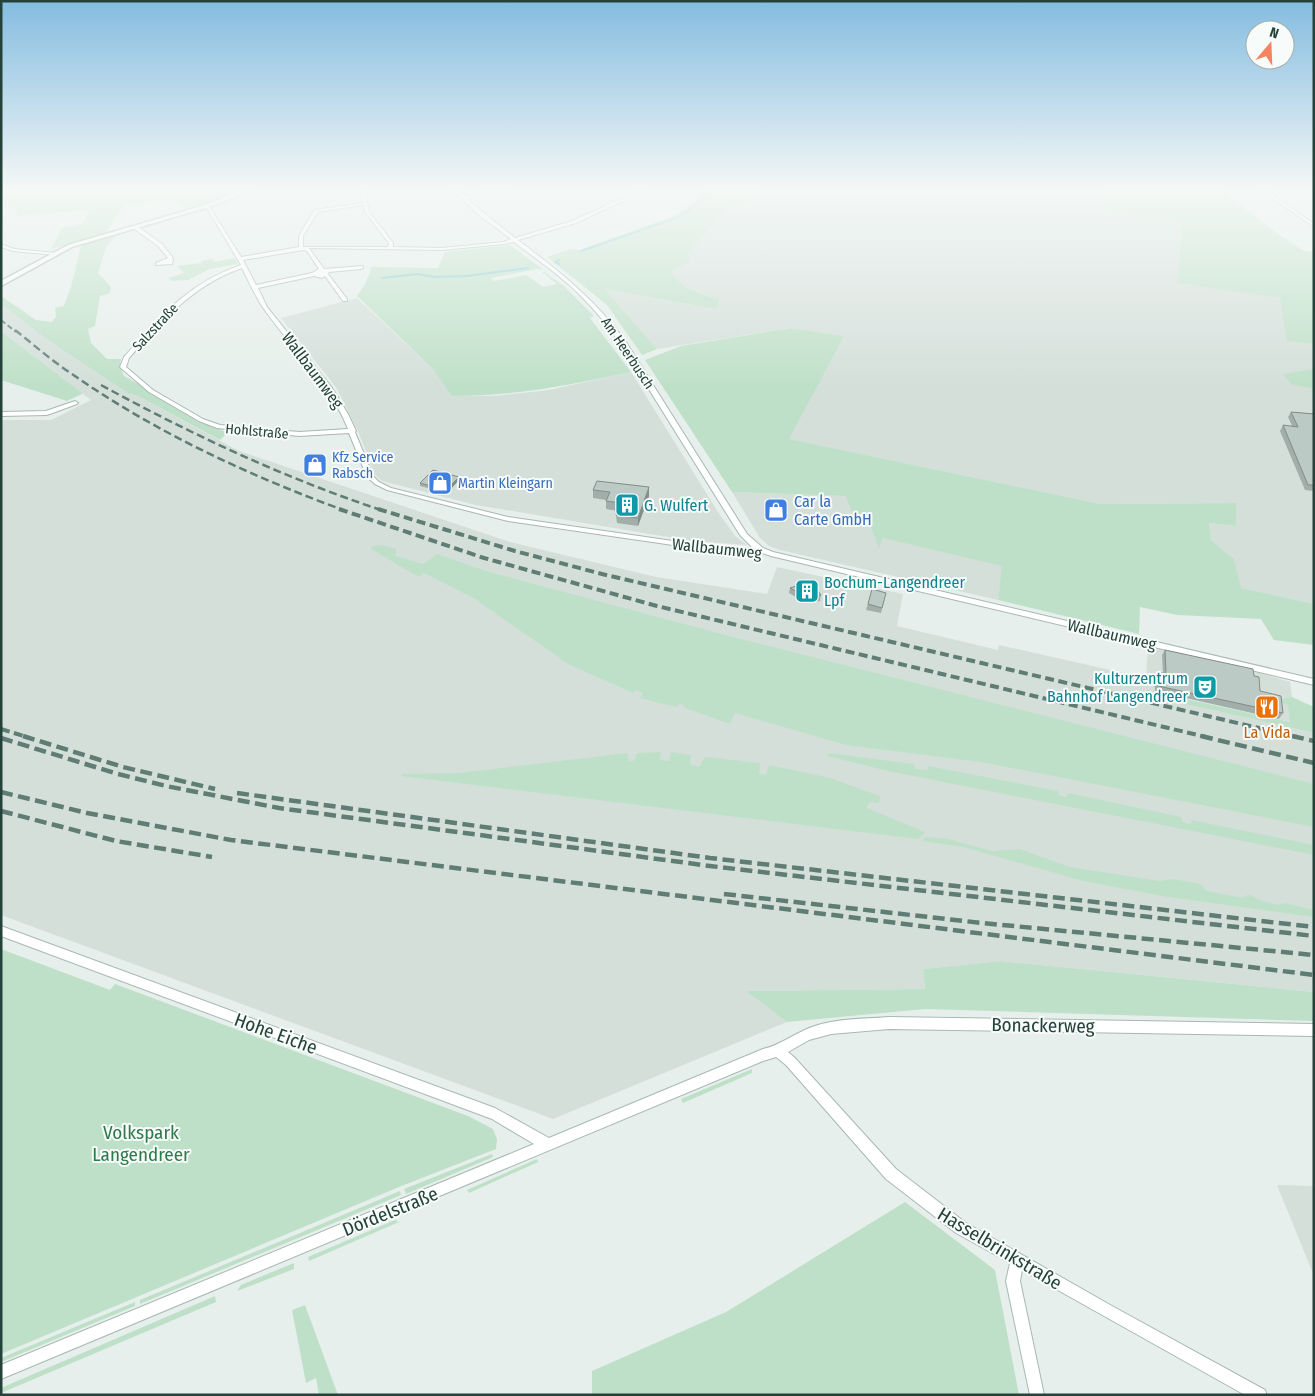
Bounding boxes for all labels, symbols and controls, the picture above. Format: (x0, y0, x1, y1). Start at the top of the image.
north arrow (1245, 20, 1295, 70)
text: N (1267, 24, 1281, 43)
street label: Salzstraße (129, 300, 182, 355)
street label: Am Heerbusch (597, 314, 658, 392)
street label: Wallbaumweg (278, 328, 348, 413)
street label: Hohlstraße (225, 420, 289, 443)
place label: Kfz Service Rabsch (332, 449, 393, 482)
shop icon: Kfz Service Rabsch (302, 452, 328, 478)
shop icon: Martin Kleingarn (427, 470, 453, 496)
place label: Martin Kleingarn (458, 475, 553, 492)
building icon: G. Wulfert (614, 492, 640, 518)
place label: Car la Carte GmbH (794, 492, 872, 529)
place label: G. Wulfert (644, 496, 709, 515)
shop icon: Car la Carte GmbH (763, 497, 789, 523)
street label: Wallbaumweg (671, 534, 763, 563)
place label: Bochum-Langendreer Lpf (824, 573, 965, 610)
building icon: Bochum-Langendreer Lpf (794, 578, 820, 604)
street label: Wallbaumweg (1066, 615, 1159, 654)
place label: Kulturzentrum Bahnhof Langendreer (1047, 669, 1188, 706)
theatre icon: Kulturzentrum Bahnhof Langendreer (1192, 674, 1218, 700)
restaurant icon: La Vida (1254, 694, 1280, 720)
place label: La Vida (1243, 723, 1291, 742)
street label: Hohe Eiche (231, 1008, 320, 1059)
street label: Bonackerweg (991, 1013, 1095, 1038)
park label: Volkspark Langendreer (92, 1121, 190, 1166)
street label: Dördelstraße (339, 1182, 441, 1241)
street label: Hasselbrinkstraße (934, 1202, 1066, 1295)

